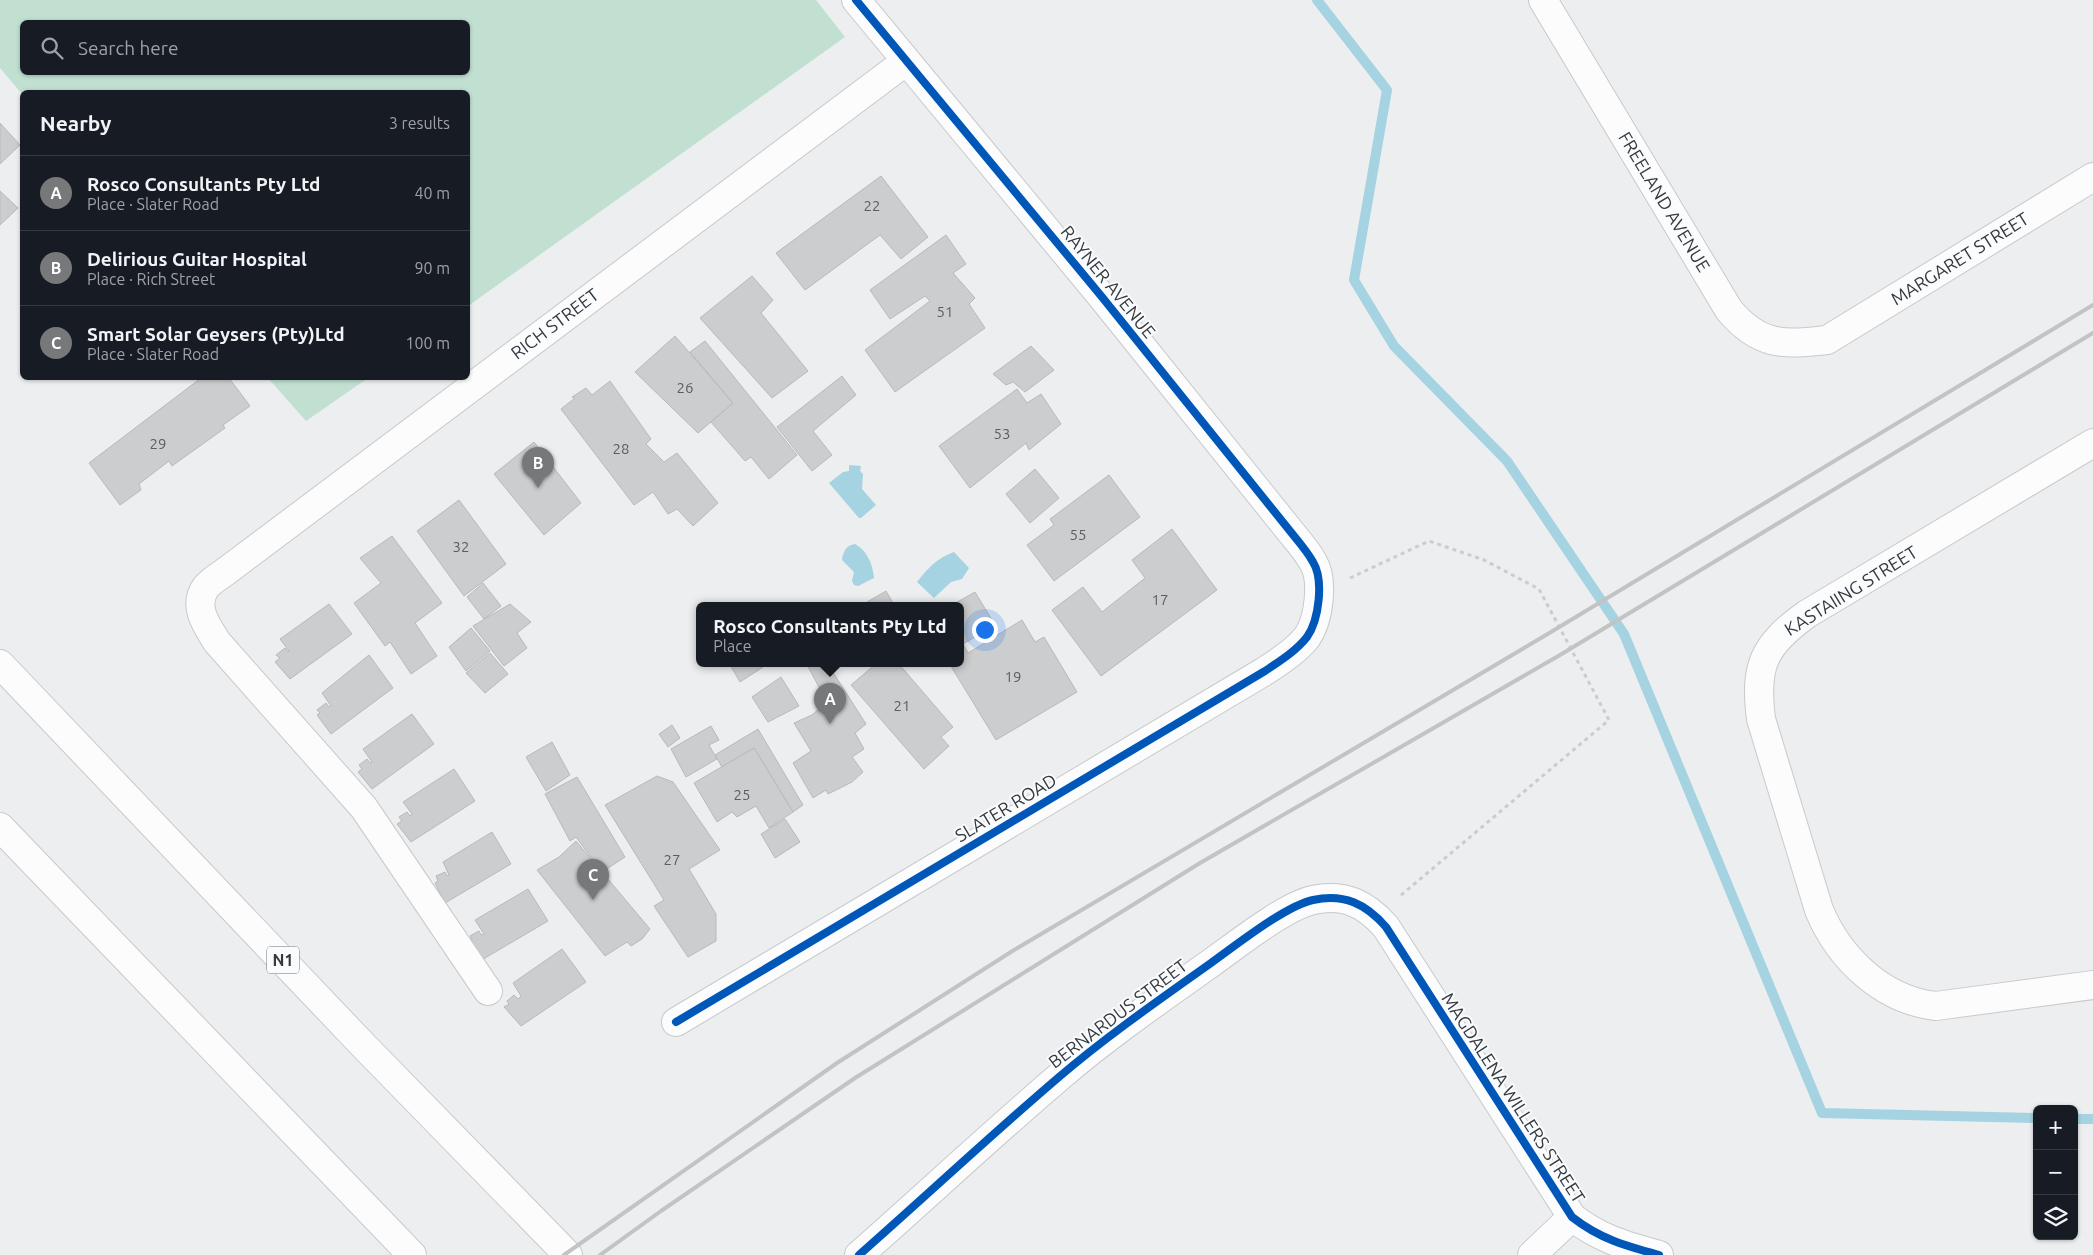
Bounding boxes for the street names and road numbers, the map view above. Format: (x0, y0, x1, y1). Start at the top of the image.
street label: FREELAND AVENUE (1615, 128, 1714, 275)
street label: MARGARET STREET (1887, 208, 2032, 309)
street label: RAYNER AVENUE (1057, 221, 1160, 341)
street label: RICH STREET (507, 284, 602, 363)
street label: KASTAIING STREET (1780, 541, 1920, 639)
street label: SLATER ROAD (951, 769, 1060, 845)
road number: N1 (267, 946, 299, 974)
street label: BERNARDUS STREET (1044, 955, 1190, 1072)
street label: MAGDALENA WILLERS STREET (1438, 989, 1589, 1206)

